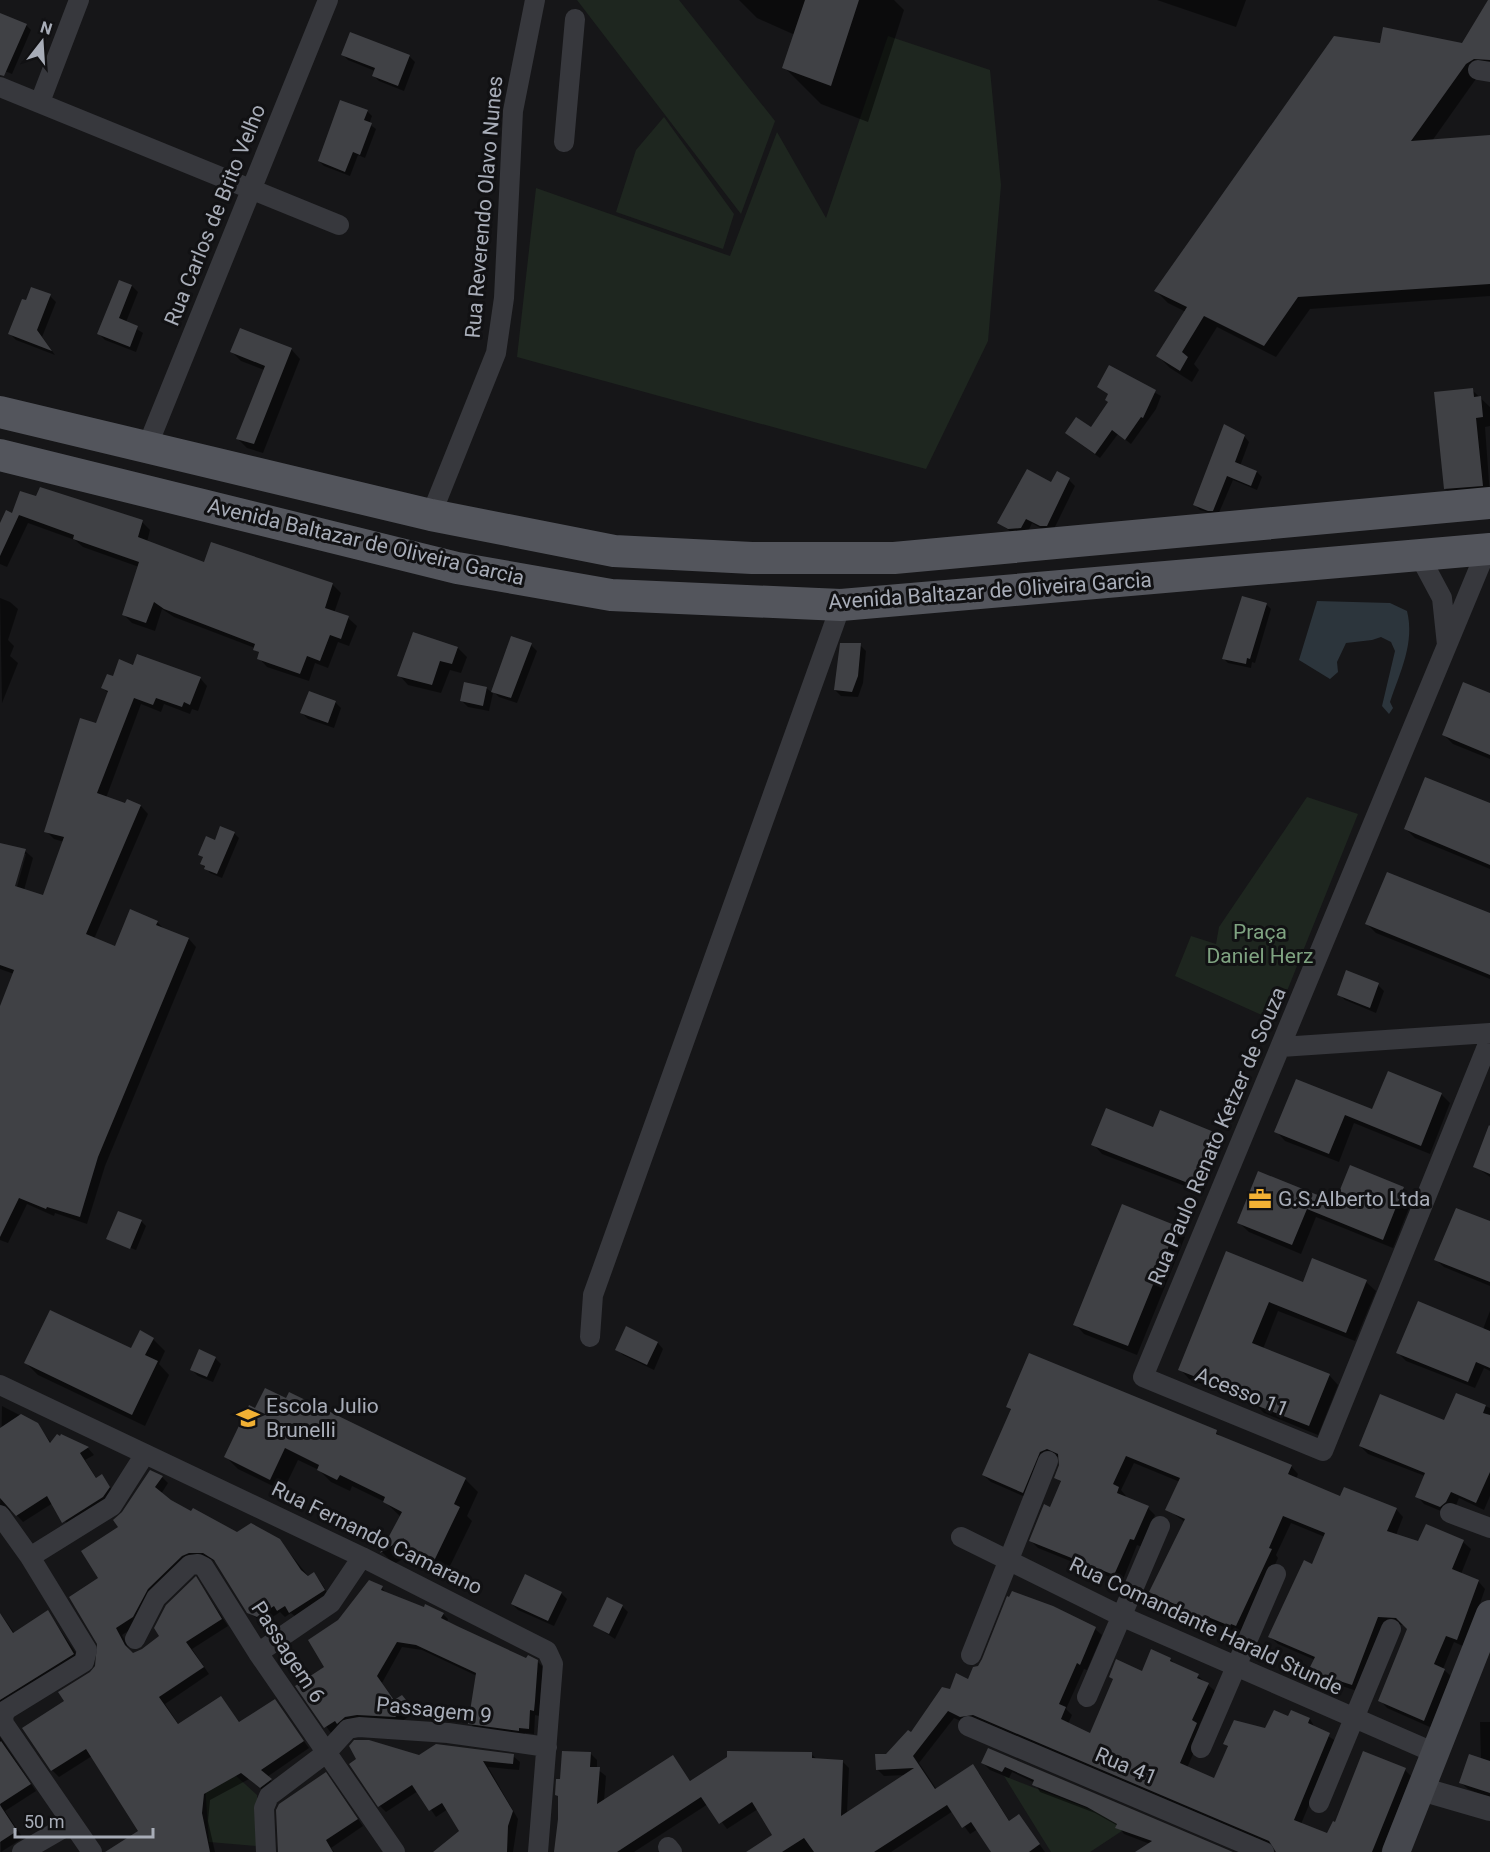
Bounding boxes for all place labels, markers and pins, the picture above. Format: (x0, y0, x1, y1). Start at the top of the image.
office icon: G.S.Alberto Ltda (1247, 1186, 1273, 1212)
place label: G.S.Alberto Ltda (1278, 1187, 1431, 1211)
place label: Escola Julio Brunelli (266, 1394, 379, 1442)
school or university icon: Escola Julio Brunelli (235, 1405, 261, 1431)

